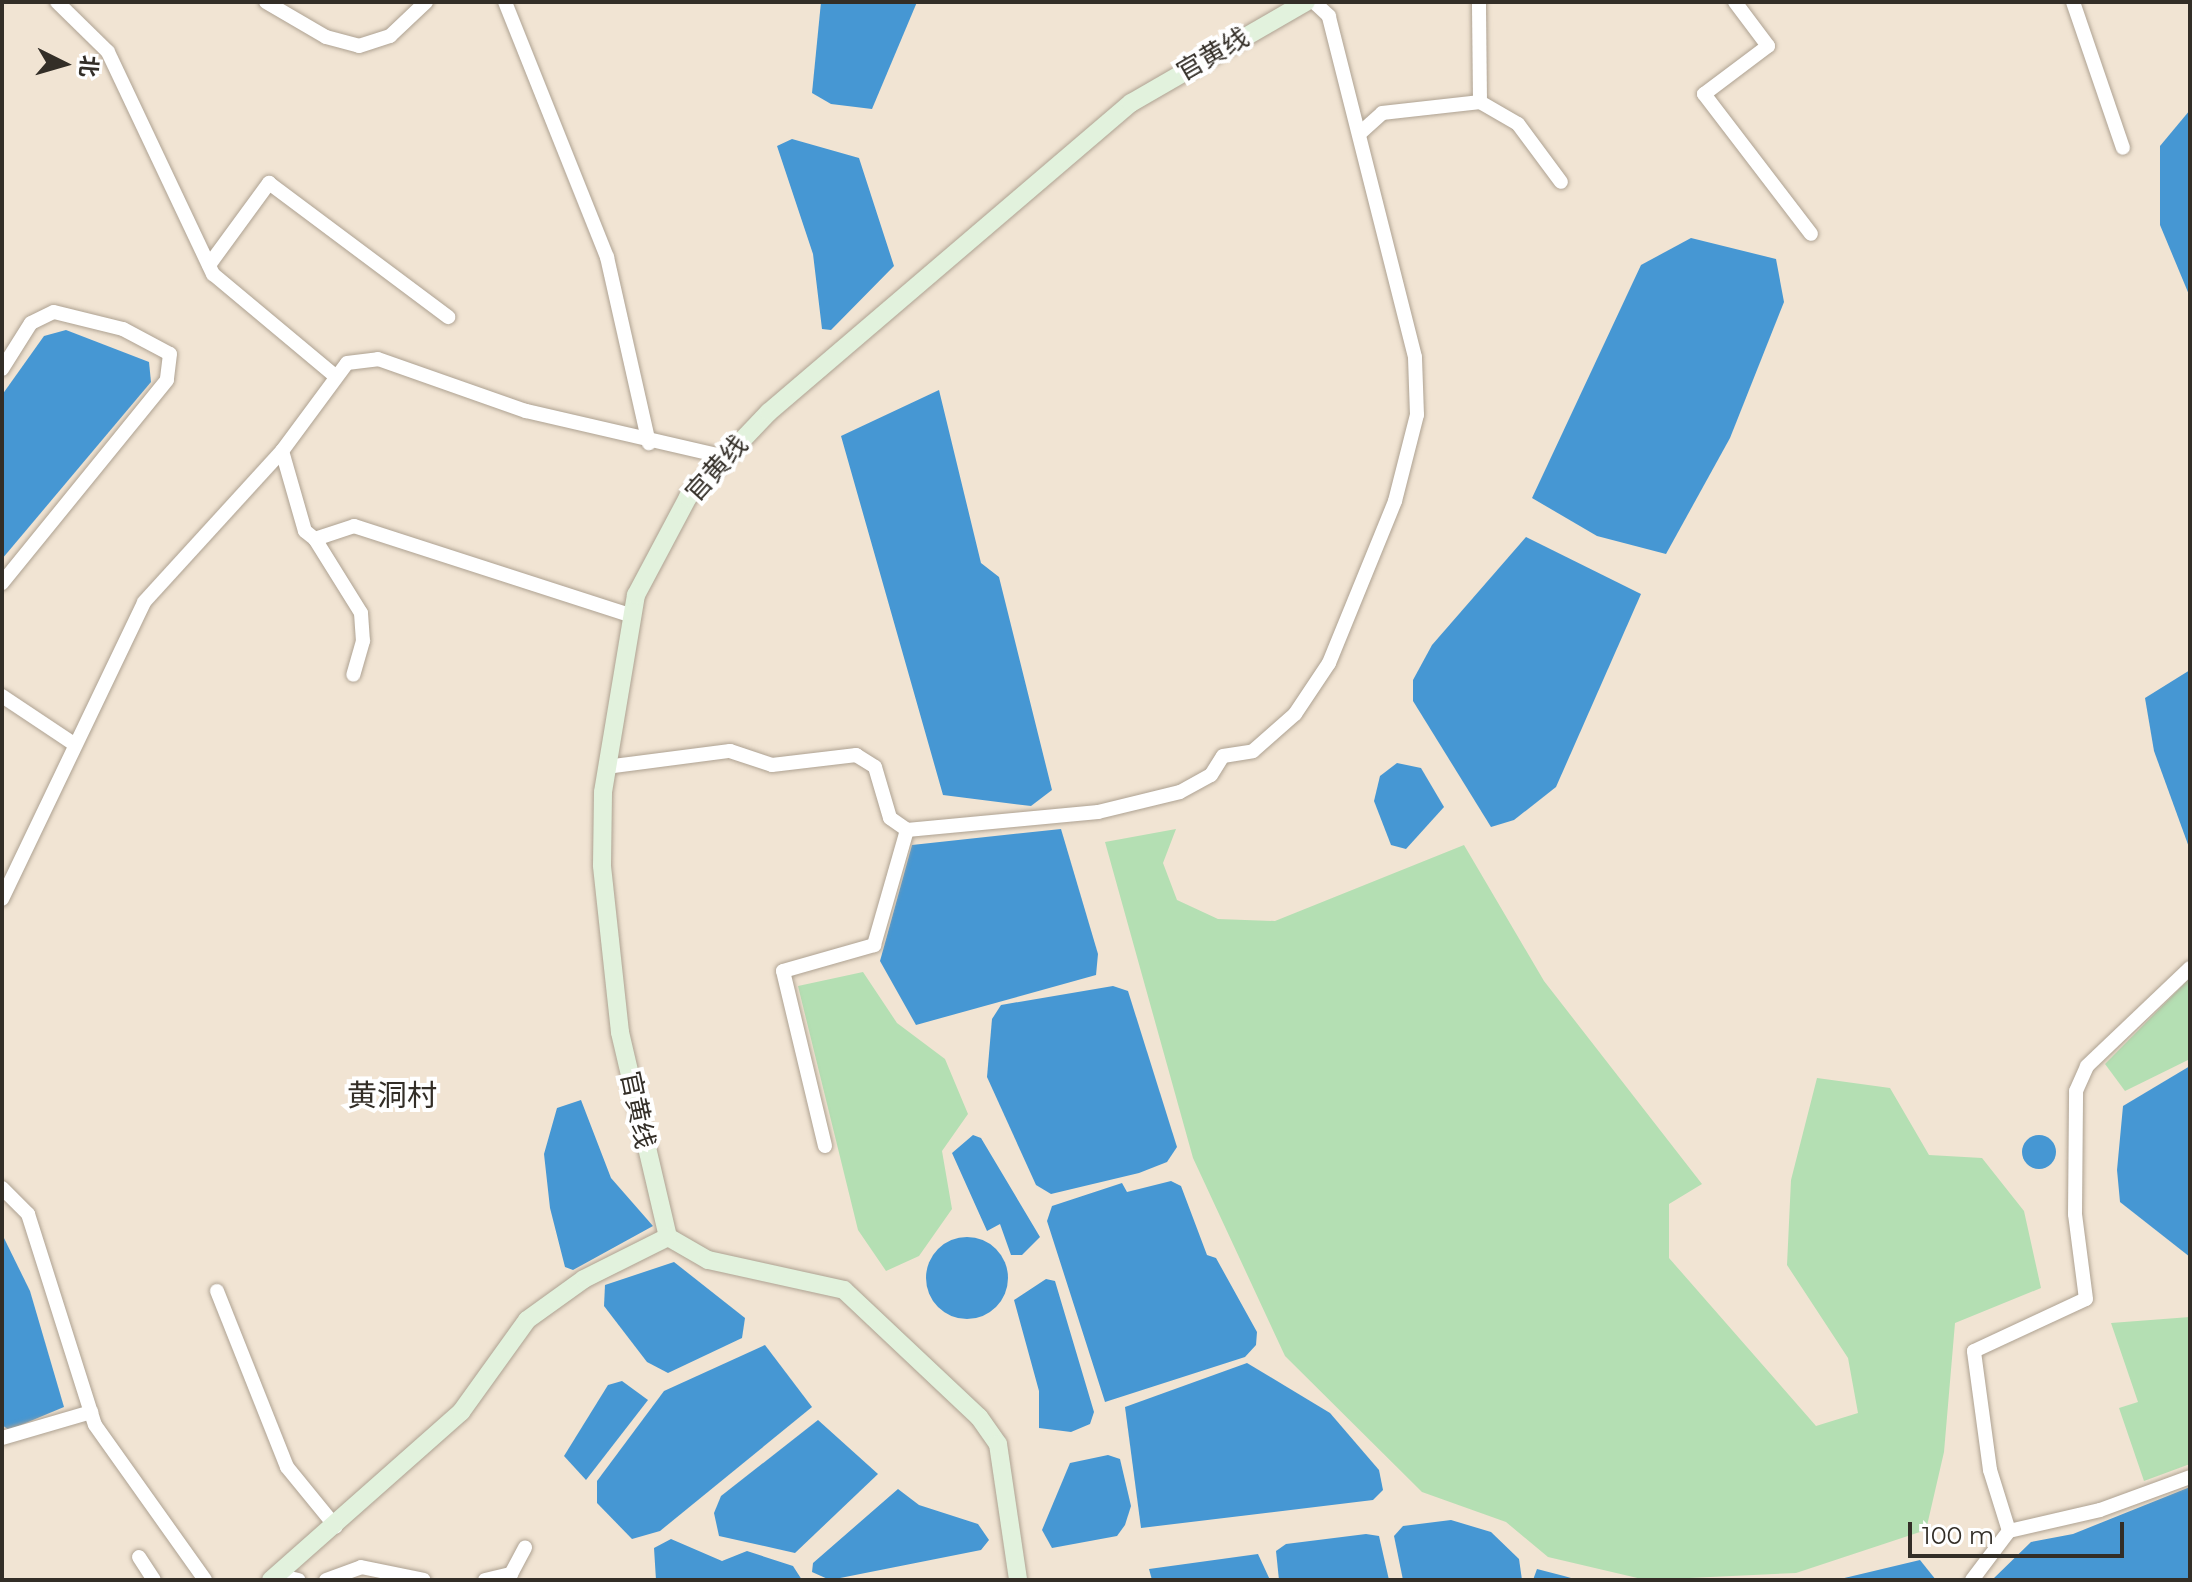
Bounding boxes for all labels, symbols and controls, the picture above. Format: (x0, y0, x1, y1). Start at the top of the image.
street label: 官黄线 (1171, 22, 1255, 88)
north arrow (24, 24, 104, 104)
text: 北 (74, 54, 103, 78)
street label: 官黄线 (679, 430, 755, 508)
street label: 官黄线 (614, 1069, 660, 1151)
district label: 黄洞村 (347, 1078, 437, 1114)
scale bar (1912, 1506, 2128, 1556)
text: 100 m (1922, 1521, 1994, 1550)

